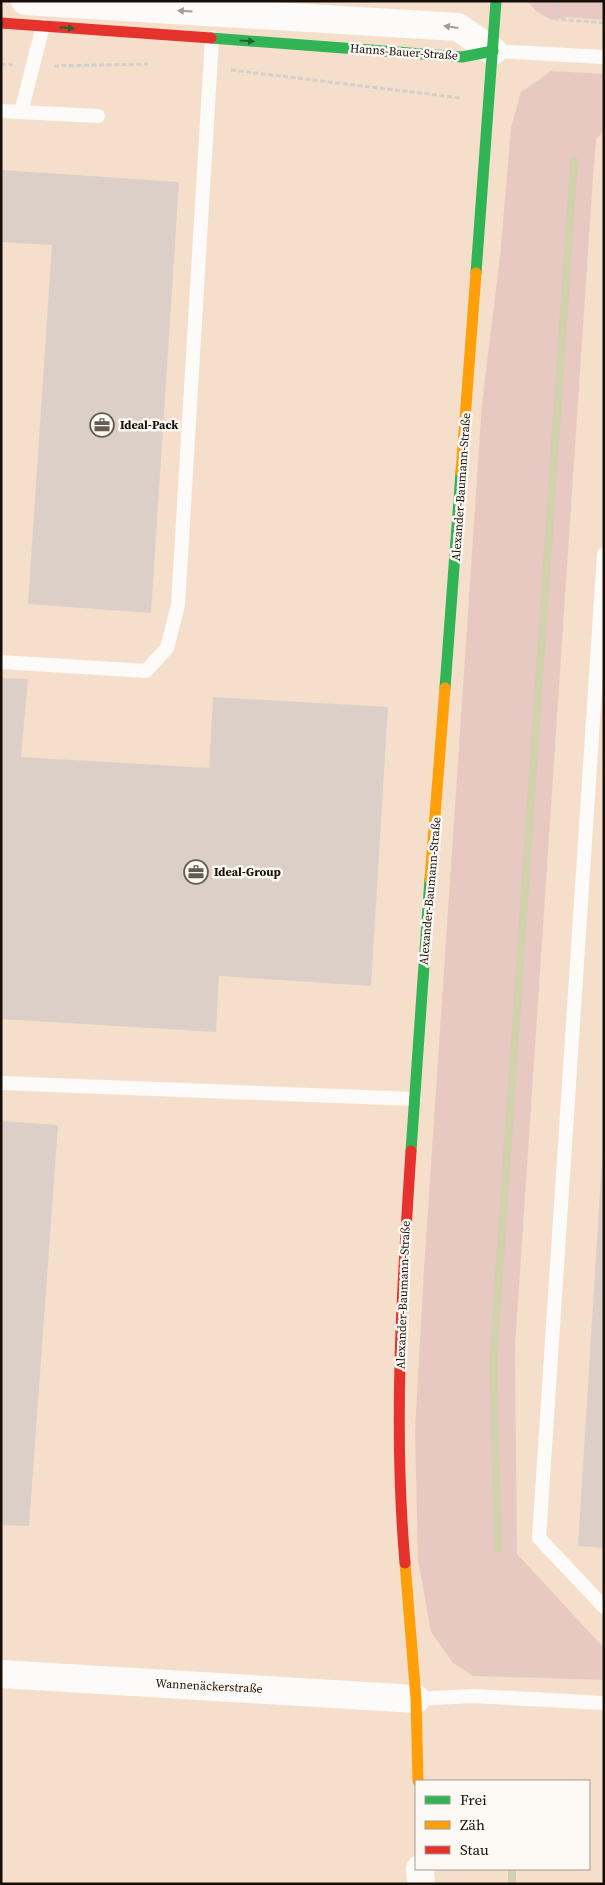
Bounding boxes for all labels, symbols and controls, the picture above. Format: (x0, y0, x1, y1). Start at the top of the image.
one-way arrow (176, 6, 192, 14)
one-way arrow (443, 23, 459, 31)
one-way arrow (60, 24, 76, 32)
one-way arrow (239, 37, 255, 45)
street label: Hanns-Bauer-Straße (350, 40, 458, 64)
office icon: Ideal-Pack (89, 412, 115, 438)
street label: Alexander-Baumann-Straße (448, 412, 474, 562)
place label: Ideal-Pack (120, 417, 179, 433)
street label: Alexander-Baumann-Straße (416, 816, 444, 966)
office icon: Ideal-Group (183, 859, 209, 885)
place label: Ideal-Group (214, 864, 281, 880)
street label: Alexander-Baumann-Straße (392, 1221, 414, 1369)
street label: Wannenäckerstraße (155, 1675, 263, 1697)
legend (415, 1780, 590, 1870)
text: Frei (460, 1789, 487, 1810)
text: Zäh (460, 1814, 485, 1835)
text: Stau (460, 1839, 489, 1860)

